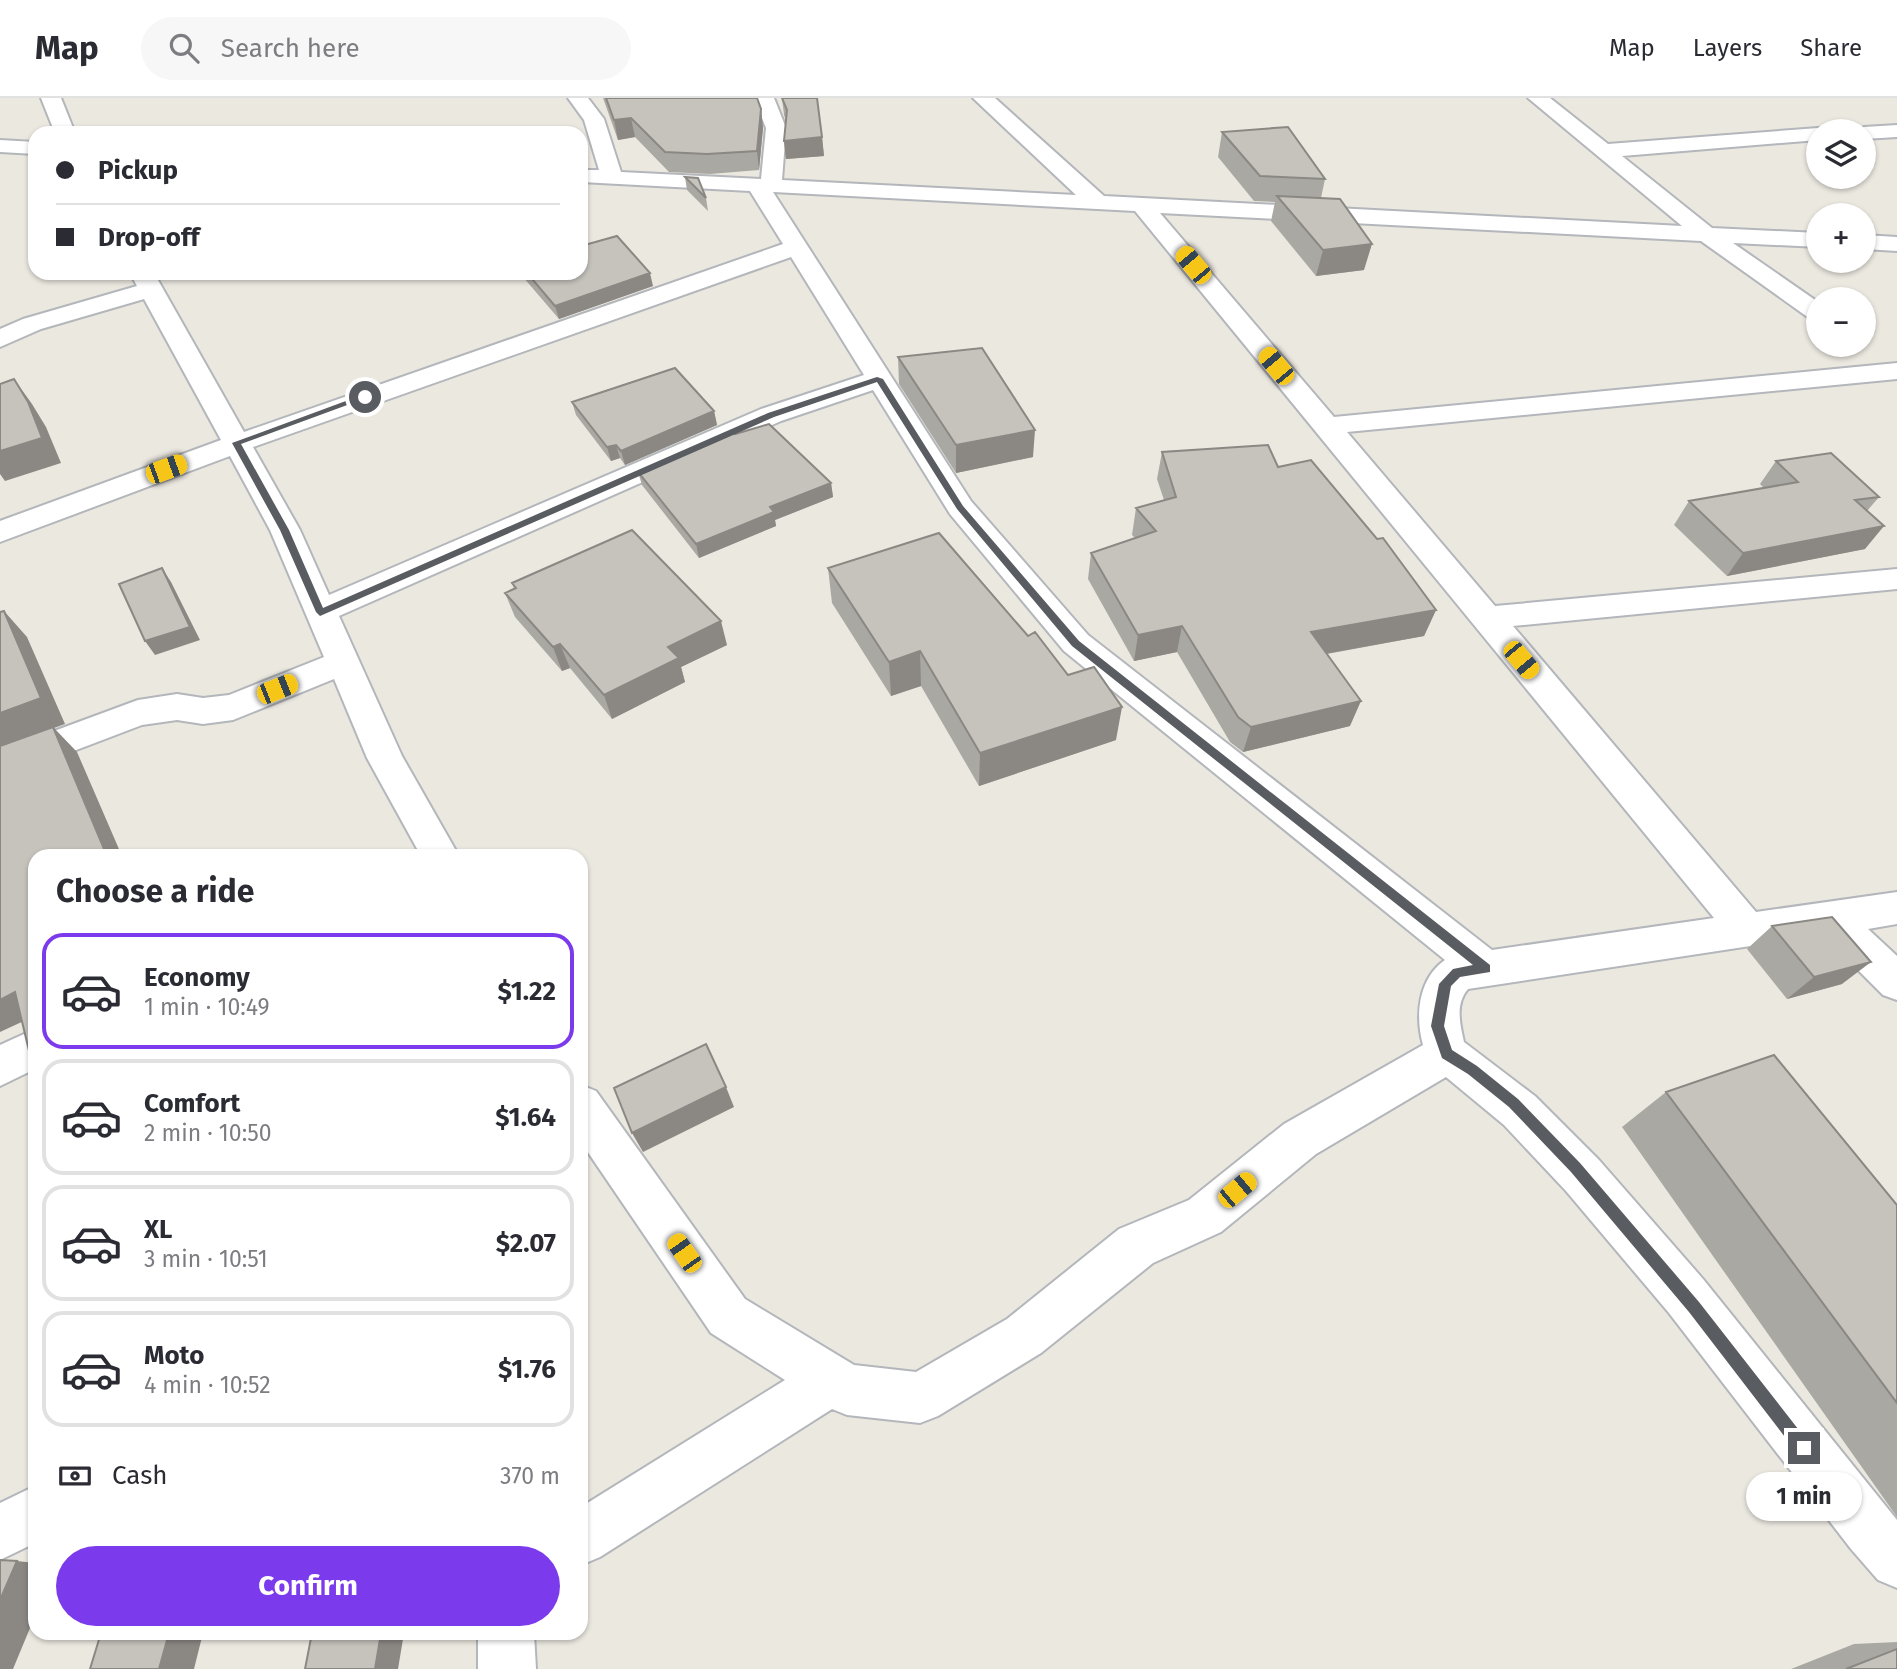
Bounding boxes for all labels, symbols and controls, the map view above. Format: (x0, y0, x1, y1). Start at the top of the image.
search box (141, 17, 631, 80)
text: Map (35, 28, 99, 68)
icon: search (165, 29, 203, 67)
text: Search here (221, 33, 360, 64)
text: Map (1609, 34, 1655, 62)
text: Layers (1693, 34, 1762, 62)
text: Share (1800, 34, 1862, 62)
map controls (1806, 119, 1876, 357)
button: layers (1806, 119, 1876, 189)
text: Pickup (98, 155, 178, 186)
button: + (1806, 203, 1876, 273)
text: Drop-off (98, 222, 200, 253)
car (1172, 242, 1215, 288)
button: − (1806, 287, 1876, 357)
car (1255, 343, 1298, 389)
route start (349, 381, 381, 413)
car (143, 452, 190, 486)
car (1500, 637, 1543, 683)
car (254, 671, 301, 707)
text: Choose a ride (56, 872, 254, 910)
icon: car (60, 960, 123, 1023)
text: Economy (144, 962, 250, 993)
text: $1.22 (497, 976, 556, 1007)
text: 1 min · 10:49 (144, 993, 270, 1021)
icon: car (60, 1086, 123, 1149)
text: Comfort (144, 1088, 240, 1119)
text: $1.64 (495, 1102, 556, 1133)
text: 2 min · 10:50 (144, 1119, 272, 1147)
car (1215, 1168, 1260, 1212)
icon: car (60, 1212, 123, 1275)
text: XL (144, 1214, 172, 1245)
text: $2.07 (496, 1228, 556, 1259)
car (664, 1230, 705, 1276)
text: 3 min · 10:51 (144, 1245, 268, 1273)
icon: car (60, 1338, 123, 1401)
text: Moto (144, 1340, 204, 1371)
text: $1.76 (498, 1354, 556, 1385)
text: 4 min · 10:52 (144, 1371, 271, 1399)
route end (1788, 1432, 1820, 1464)
icon: cash (56, 1457, 94, 1495)
text: Cash (112, 1460, 168, 1491)
text: 370 m (500, 1462, 560, 1490)
callout: 1 min (1746, 1472, 1862, 1522)
text: 1 min (1776, 1482, 1832, 1510)
button: Confirm (56, 1546, 560, 1626)

